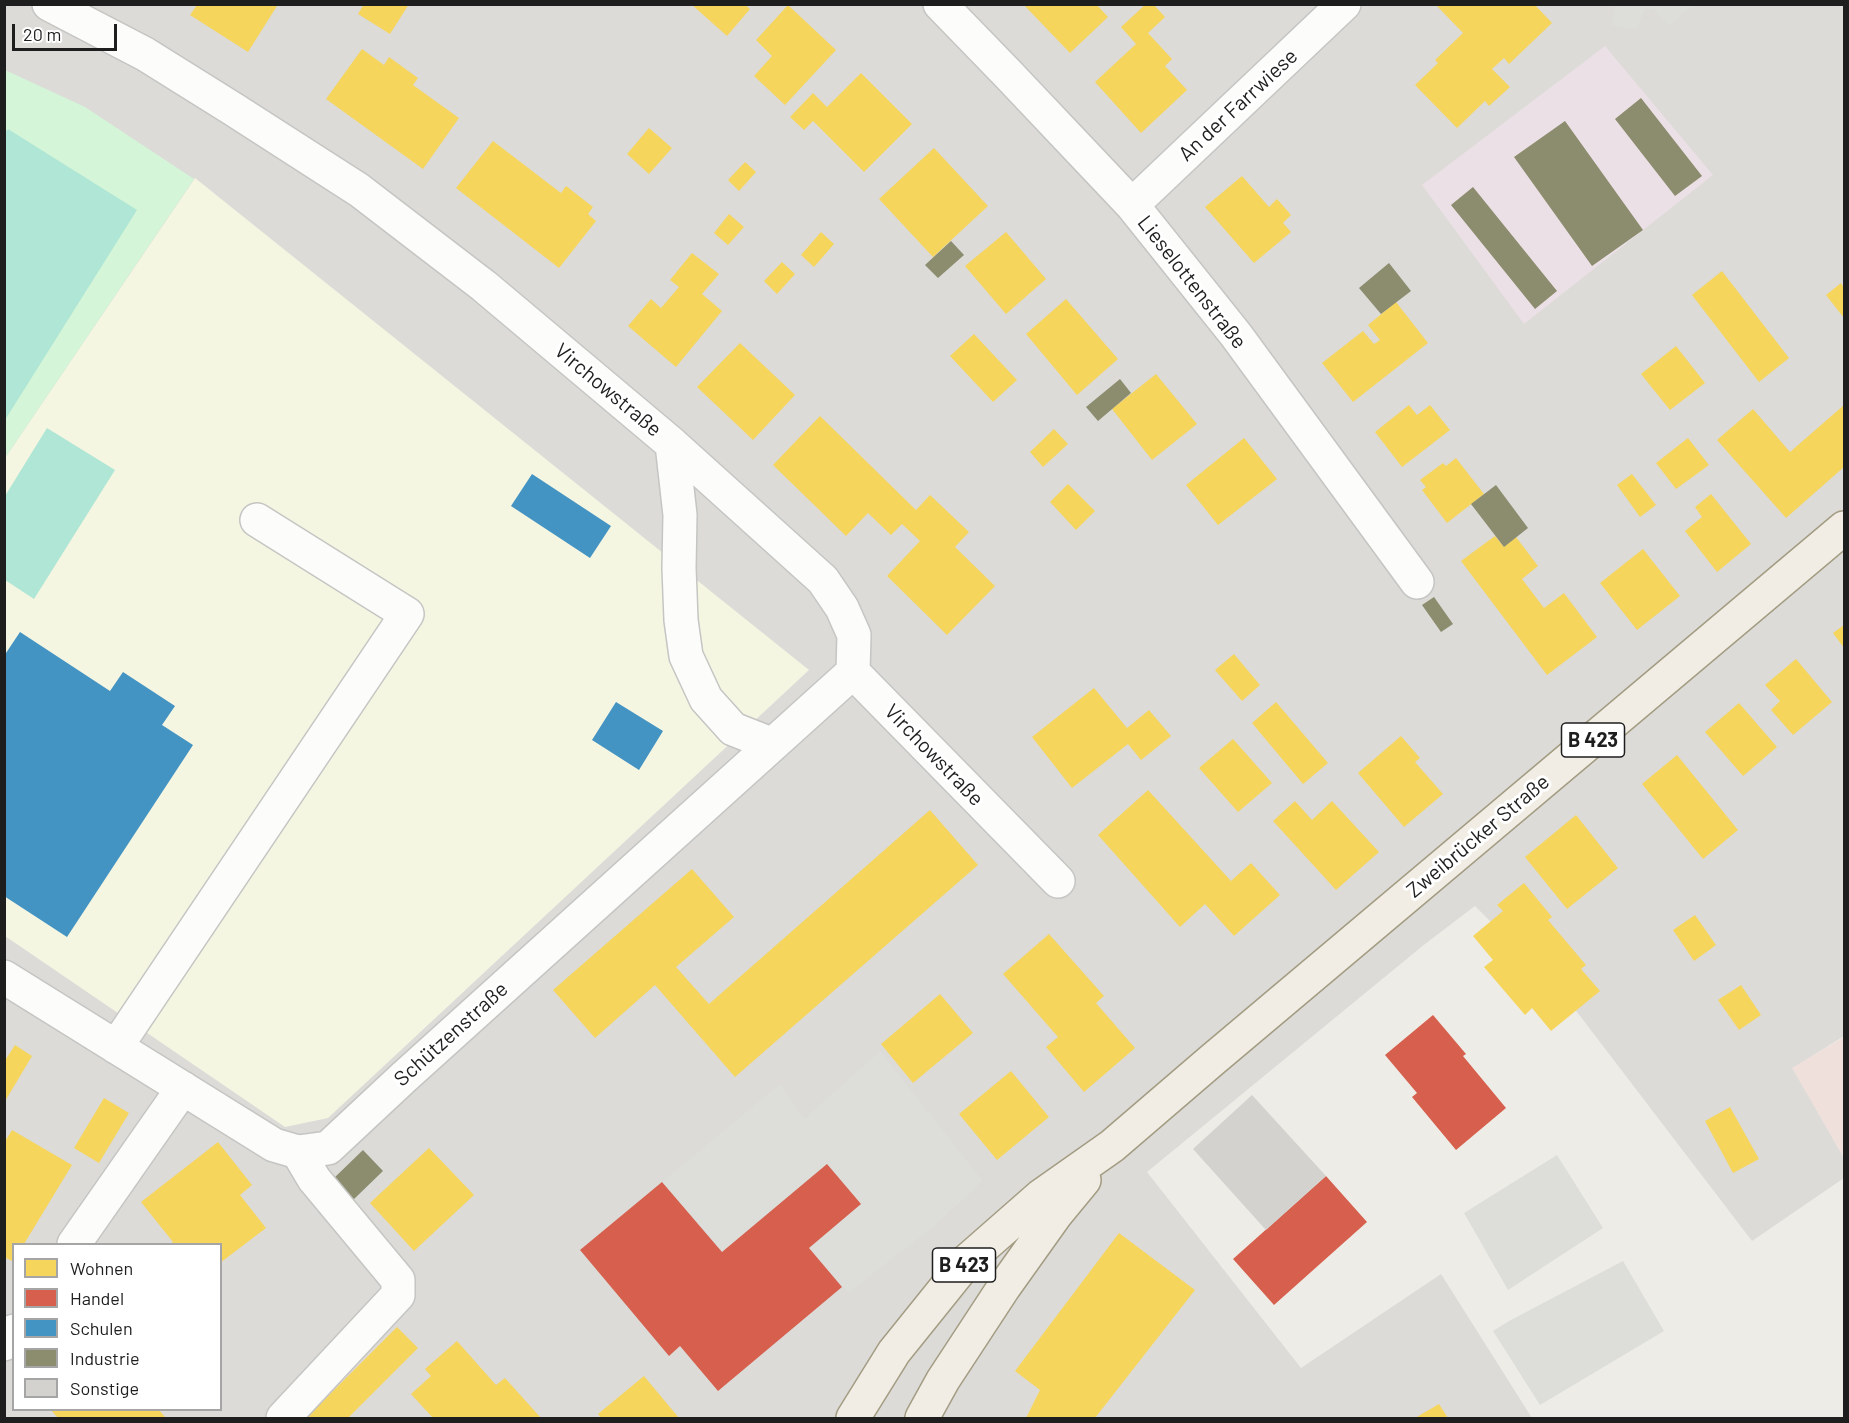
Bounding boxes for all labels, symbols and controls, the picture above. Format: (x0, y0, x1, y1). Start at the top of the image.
scale bar (15, 12, 120, 50)
text: 20 m (23, 23, 61, 45)
street label: An der Farrwiese (1173, 43, 1303, 167)
street label: Lieselottenstraße (1132, 210, 1252, 354)
street label: Virchowstraße (549, 338, 667, 442)
street label: Virchowstraße (879, 699, 989, 811)
road number: B 423 (1562, 723, 1624, 757)
street label: Zweibrücker Straße (1402, 769, 1554, 903)
street label: Schützenstraße (389, 976, 513, 1092)
legend (12, 1243, 222, 1411)
road number: B 423 (932, 1248, 996, 1282)
text: Wohnen (70, 1257, 133, 1279)
text: Handel (70, 1287, 124, 1309)
text: Schulen (70, 1317, 133, 1339)
text: Industrie (70, 1347, 140, 1369)
text: Sonstige (70, 1377, 139, 1399)

